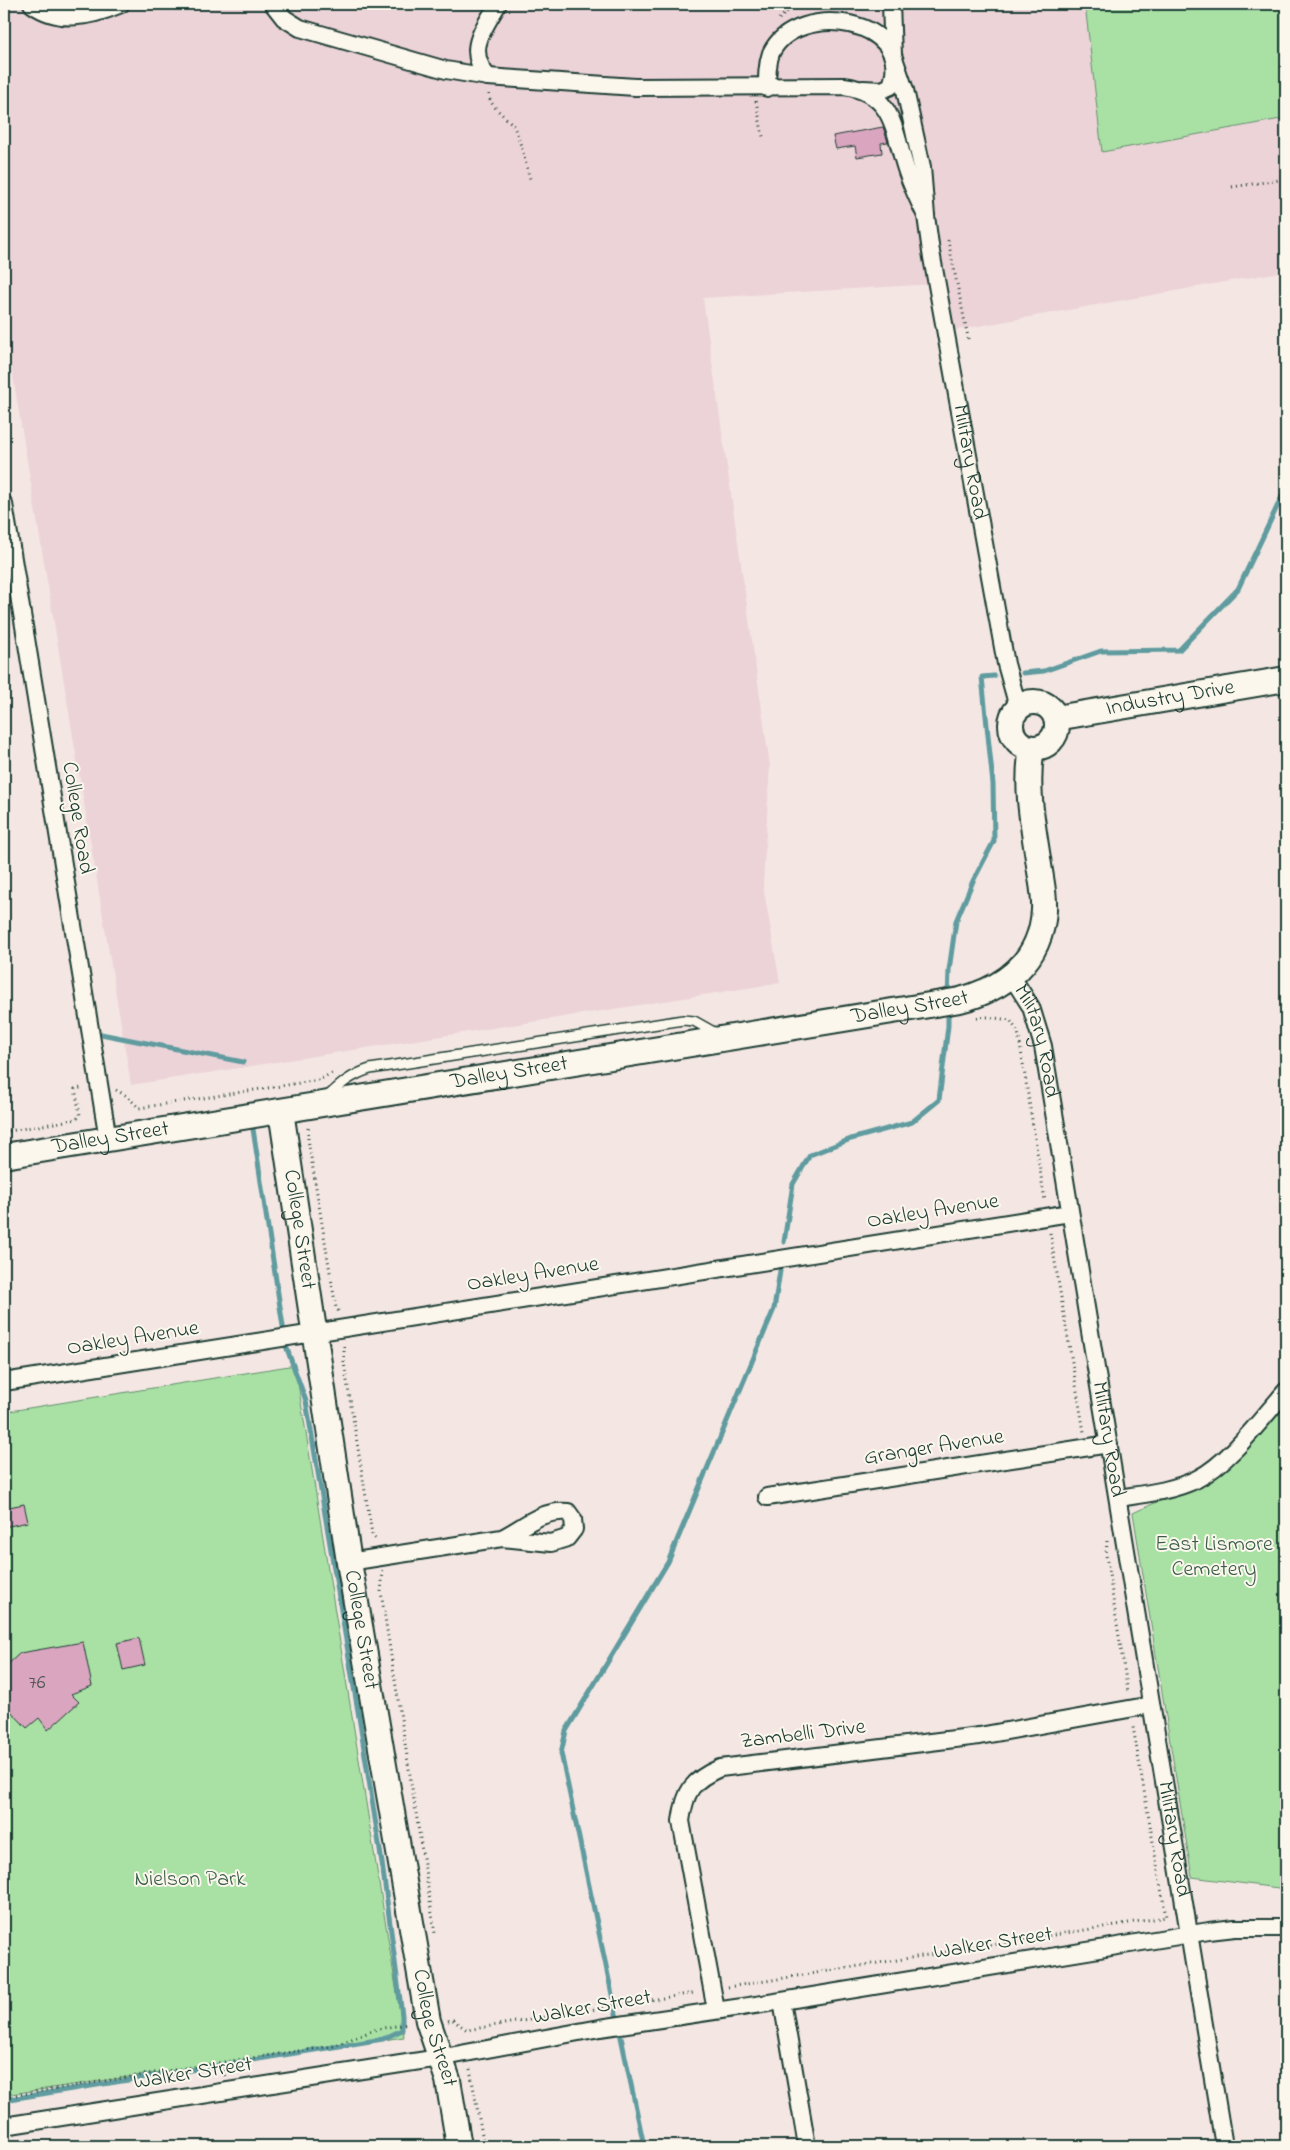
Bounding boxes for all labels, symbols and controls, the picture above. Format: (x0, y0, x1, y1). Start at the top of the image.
street label: Military Road (943, 402, 995, 522)
street label: Industry Drive (1104, 672, 1237, 725)
street label: College Road (51, 760, 102, 877)
street label: Military Road (1005, 978, 1067, 1100)
street label: Dalley Street (848, 982, 973, 1034)
street label: Dalley Street (447, 1048, 571, 1099)
street label: Dalley Street (49, 1113, 172, 1164)
street label: College Street (274, 1168, 324, 1292)
street label: Oakley Avenue (865, 1186, 1001, 1239)
street label: Oakley Avenue (465, 1249, 601, 1302)
street label: Oakley Avenue (65, 1313, 201, 1366)
street label: Military Road (1082, 1379, 1133, 1500)
street label: Granger Avenue (862, 1421, 1007, 1476)
park label: East Lismore Cemetery (1155, 1529, 1273, 1587)
street label: College Street (335, 1568, 387, 1693)
house number: 76 (28, 1669, 46, 1698)
street label: Zambelli Drive (739, 1711, 867, 1759)
street label: Military Road (1148, 1779, 1199, 1899)
park label: Nielson Park (134, 1864, 246, 1896)
street label: Walker Street (931, 1919, 1055, 1969)
street label: College Street (403, 1967, 465, 2089)
street label: Walker Street (530, 1982, 654, 2034)
street label: Walker Street (131, 2049, 255, 2099)

